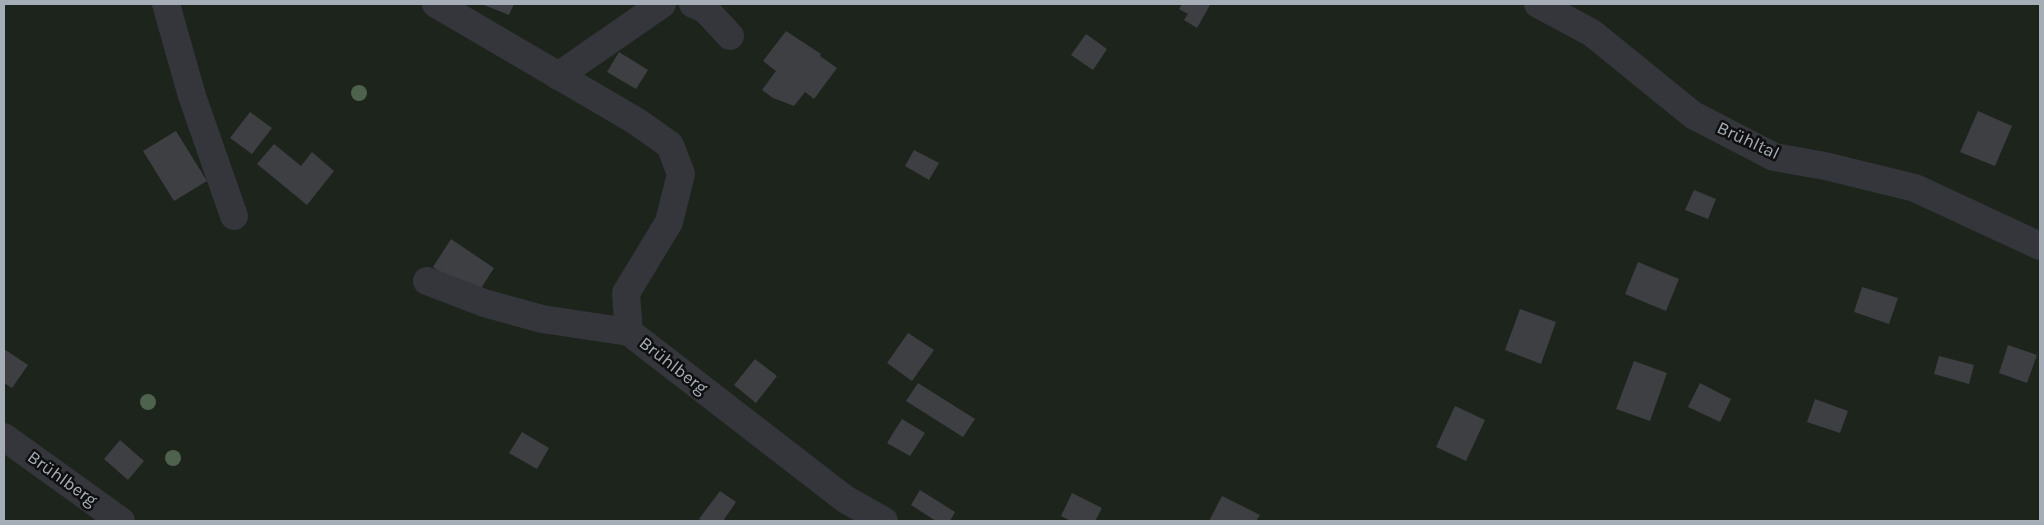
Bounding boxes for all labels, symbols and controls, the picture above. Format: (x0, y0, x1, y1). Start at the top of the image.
street label: Brühltal (1713, 117, 1783, 165)
street label: Brühlberg (635, 333, 711, 399)
street label: Brühlberg (23, 447, 101, 511)

